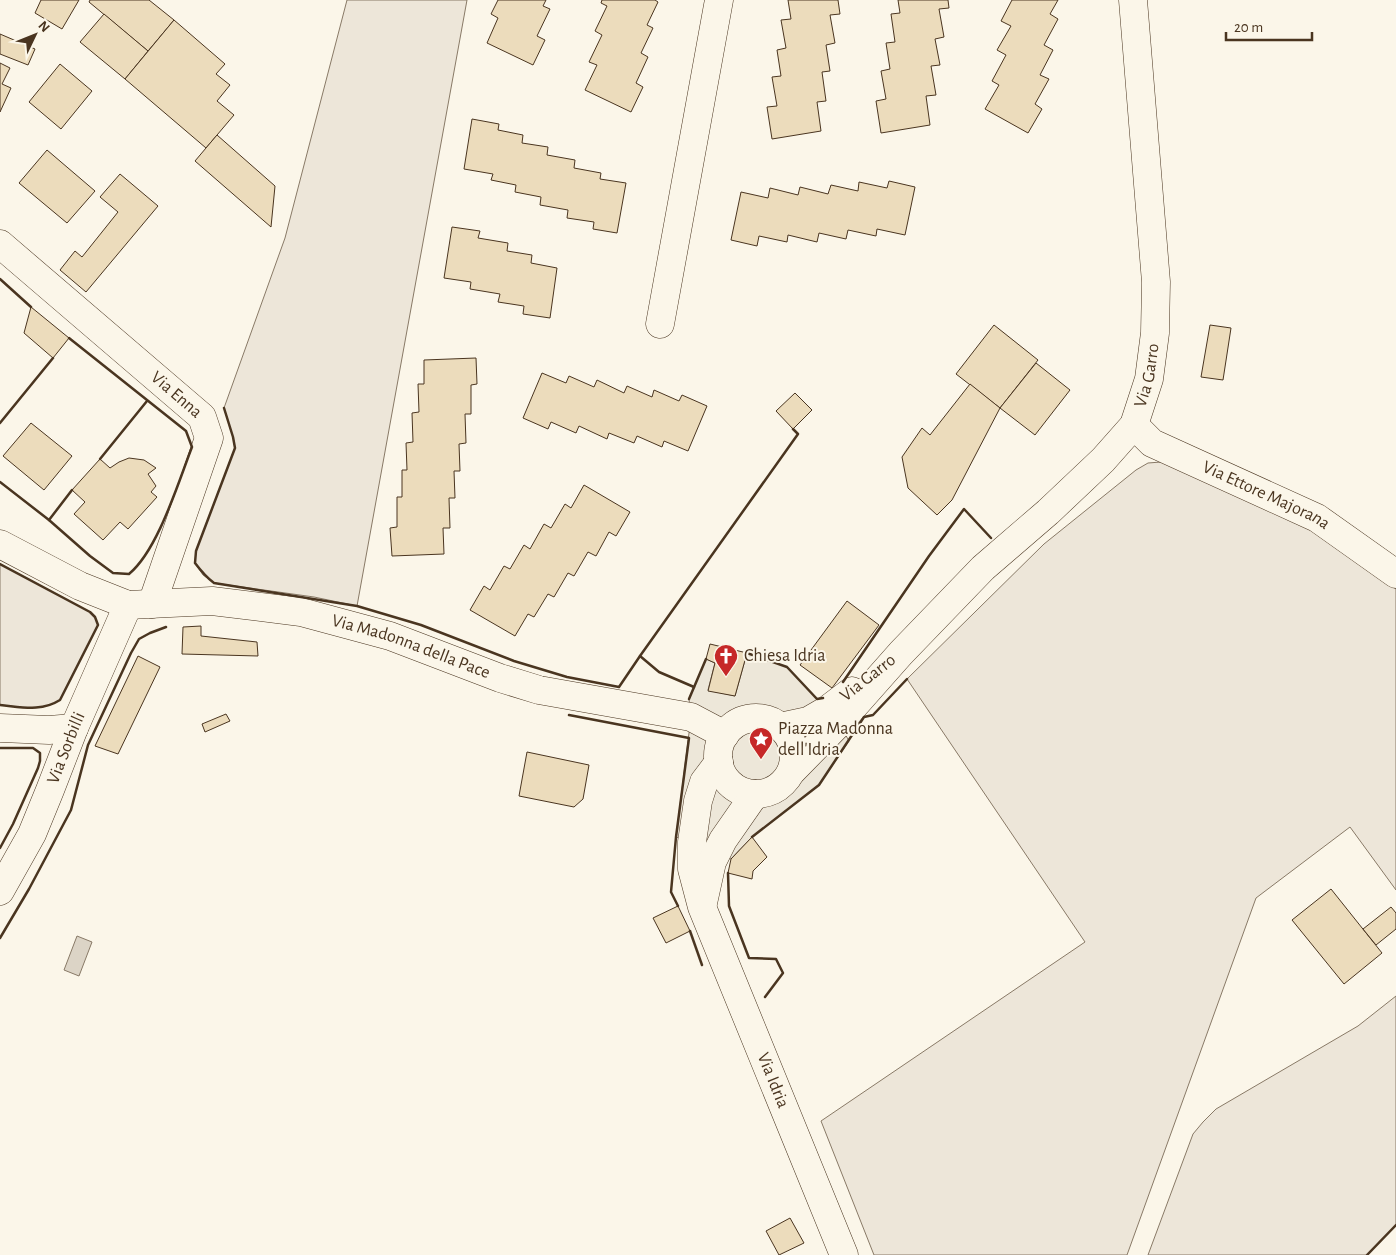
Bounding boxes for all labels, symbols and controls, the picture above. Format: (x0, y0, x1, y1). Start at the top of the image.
north arrow (10, 10, 60, 60)
scale bar (1226, 10, 1312, 42)
text: N (35, 18, 52, 35)
text: 20 m (1234, 20, 1263, 35)
street label: Via Garro (1131, 342, 1163, 410)
street label: Via Enna (147, 368, 205, 422)
street label: Via Ettore Majorana (1200, 458, 1333, 533)
street label: Via Madonna della Pace (330, 612, 492, 682)
church icon: Chiesa Idria (713, 643, 739, 677)
place label: Chiesa Idria (744, 647, 826, 665)
street label: Via Garro (837, 651, 899, 705)
street label: Via Sorbilli (44, 709, 89, 786)
place label: Piazza Madonna dell'Idria (778, 720, 893, 759)
place icon: Piazza Madonna dell'Idria (748, 726, 774, 760)
street label: Via Idria (753, 1050, 792, 1111)

